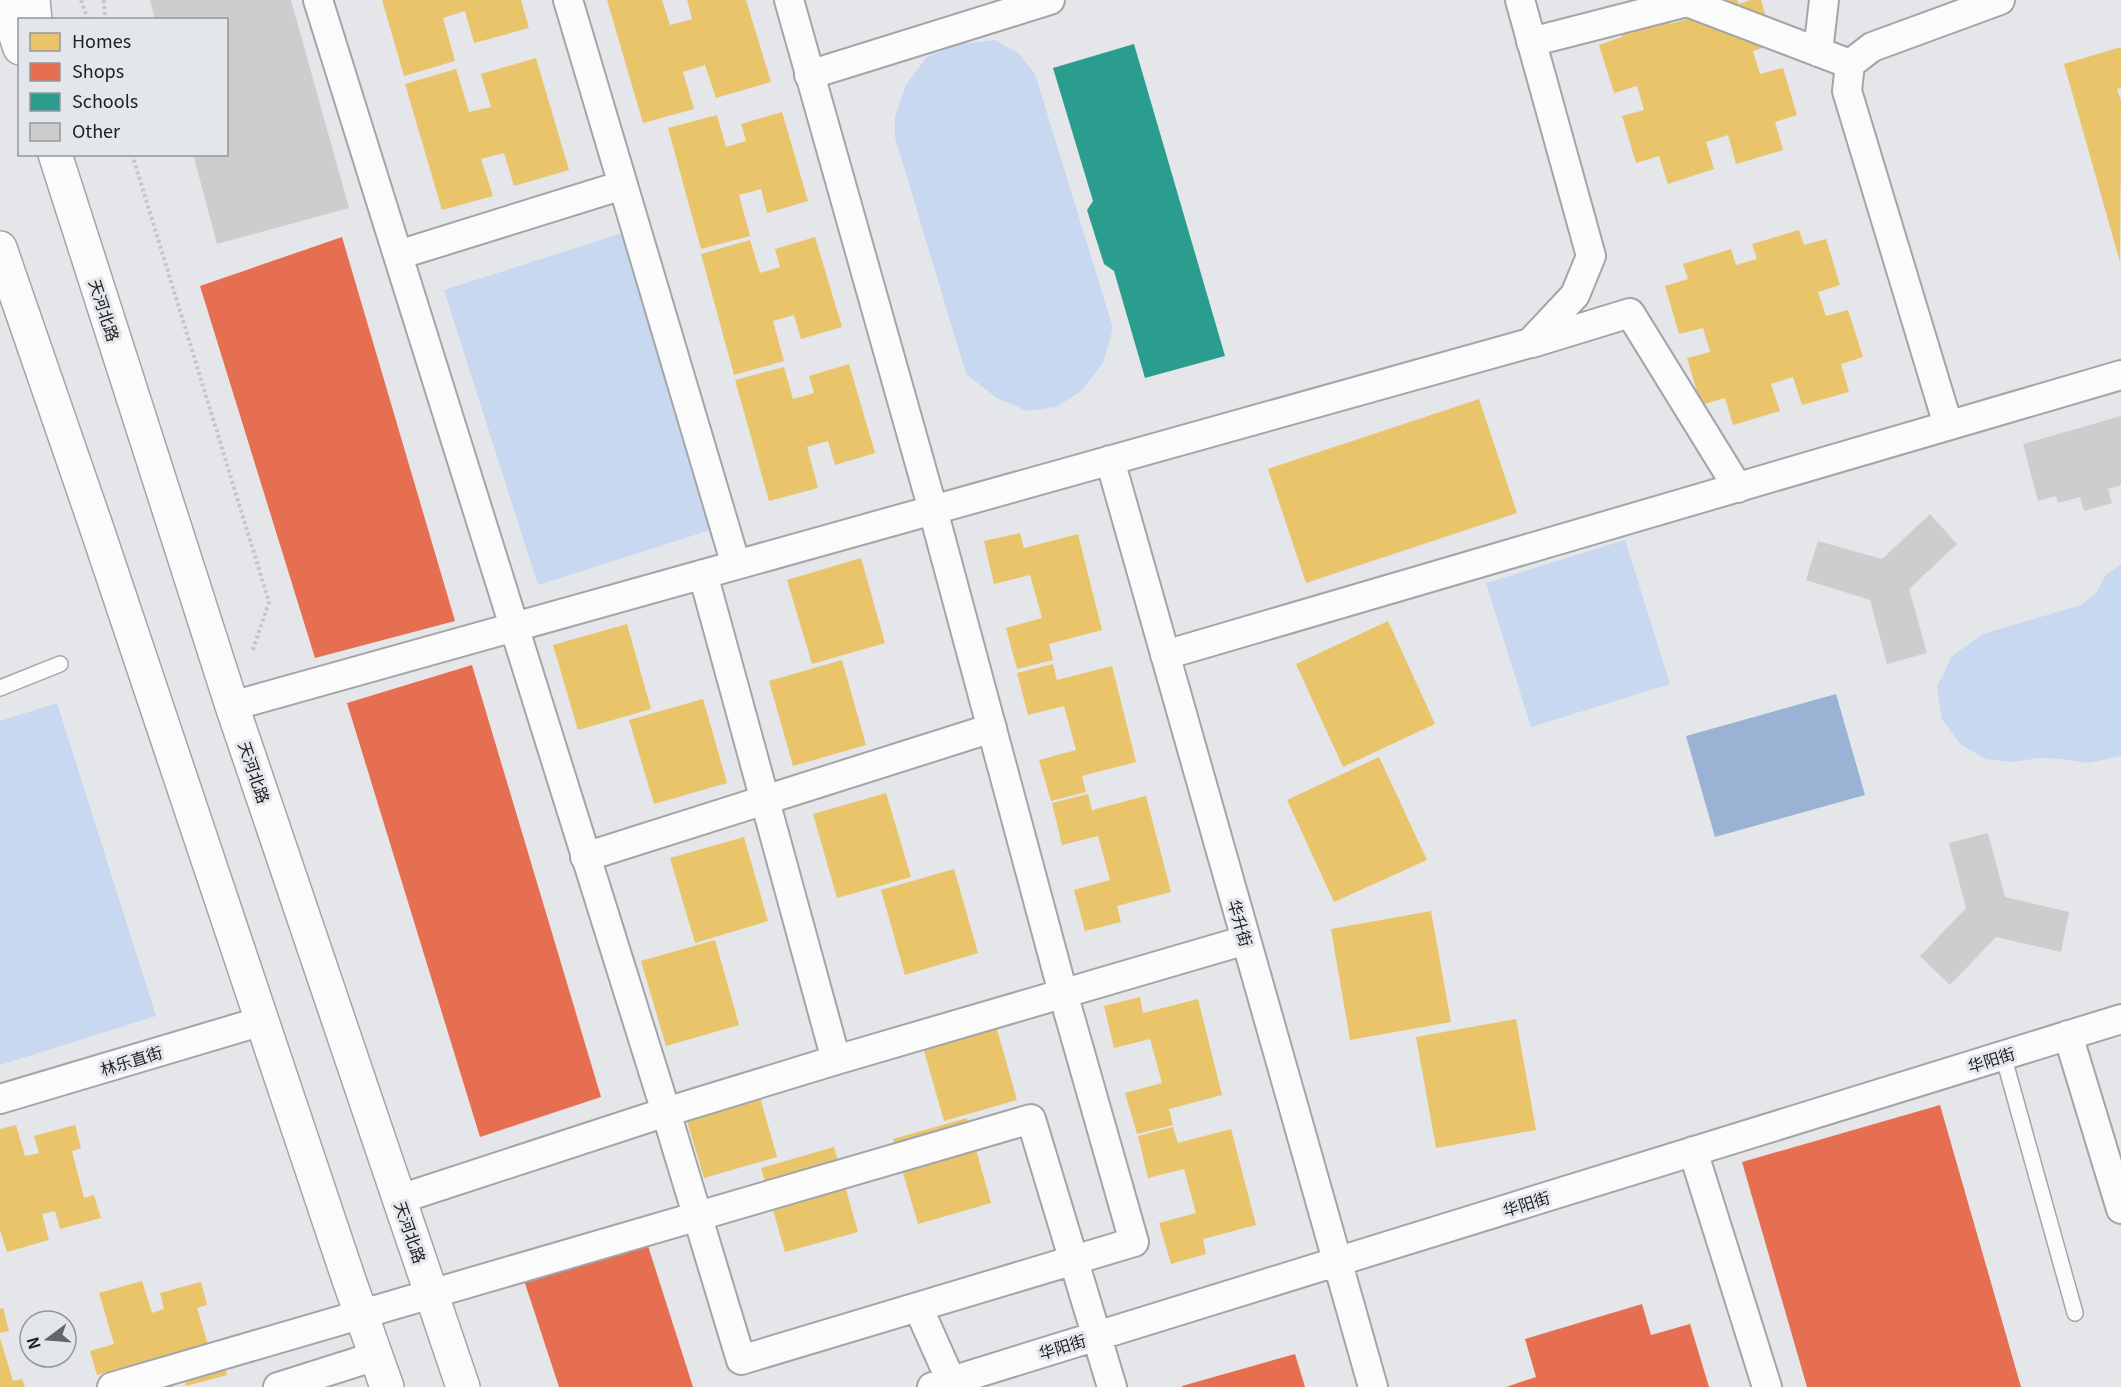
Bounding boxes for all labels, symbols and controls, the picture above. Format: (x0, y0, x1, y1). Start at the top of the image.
legend (18, 18, 228, 156)
text: Homes (72, 27, 131, 53)
text: Shops (72, 57, 124, 83)
text: Schools (72, 87, 138, 113)
text: Other (72, 117, 121, 143)
street label: 天河北路 (84, 276, 126, 344)
street label: 天河北路 (233, 738, 277, 806)
street label: 华升街 (1223, 897, 1259, 949)
street label: 林乐直街 (97, 1039, 165, 1081)
street label: 华阳街 (1965, 1041, 2017, 1077)
street label: 华阳街 (1500, 1185, 1552, 1221)
street label: 天河北路 (389, 1198, 433, 1266)
north arrow (18, 1309, 78, 1369)
street label: 华阳街 (1036, 1328, 1088, 1364)
text: N (19, 1334, 46, 1352)

